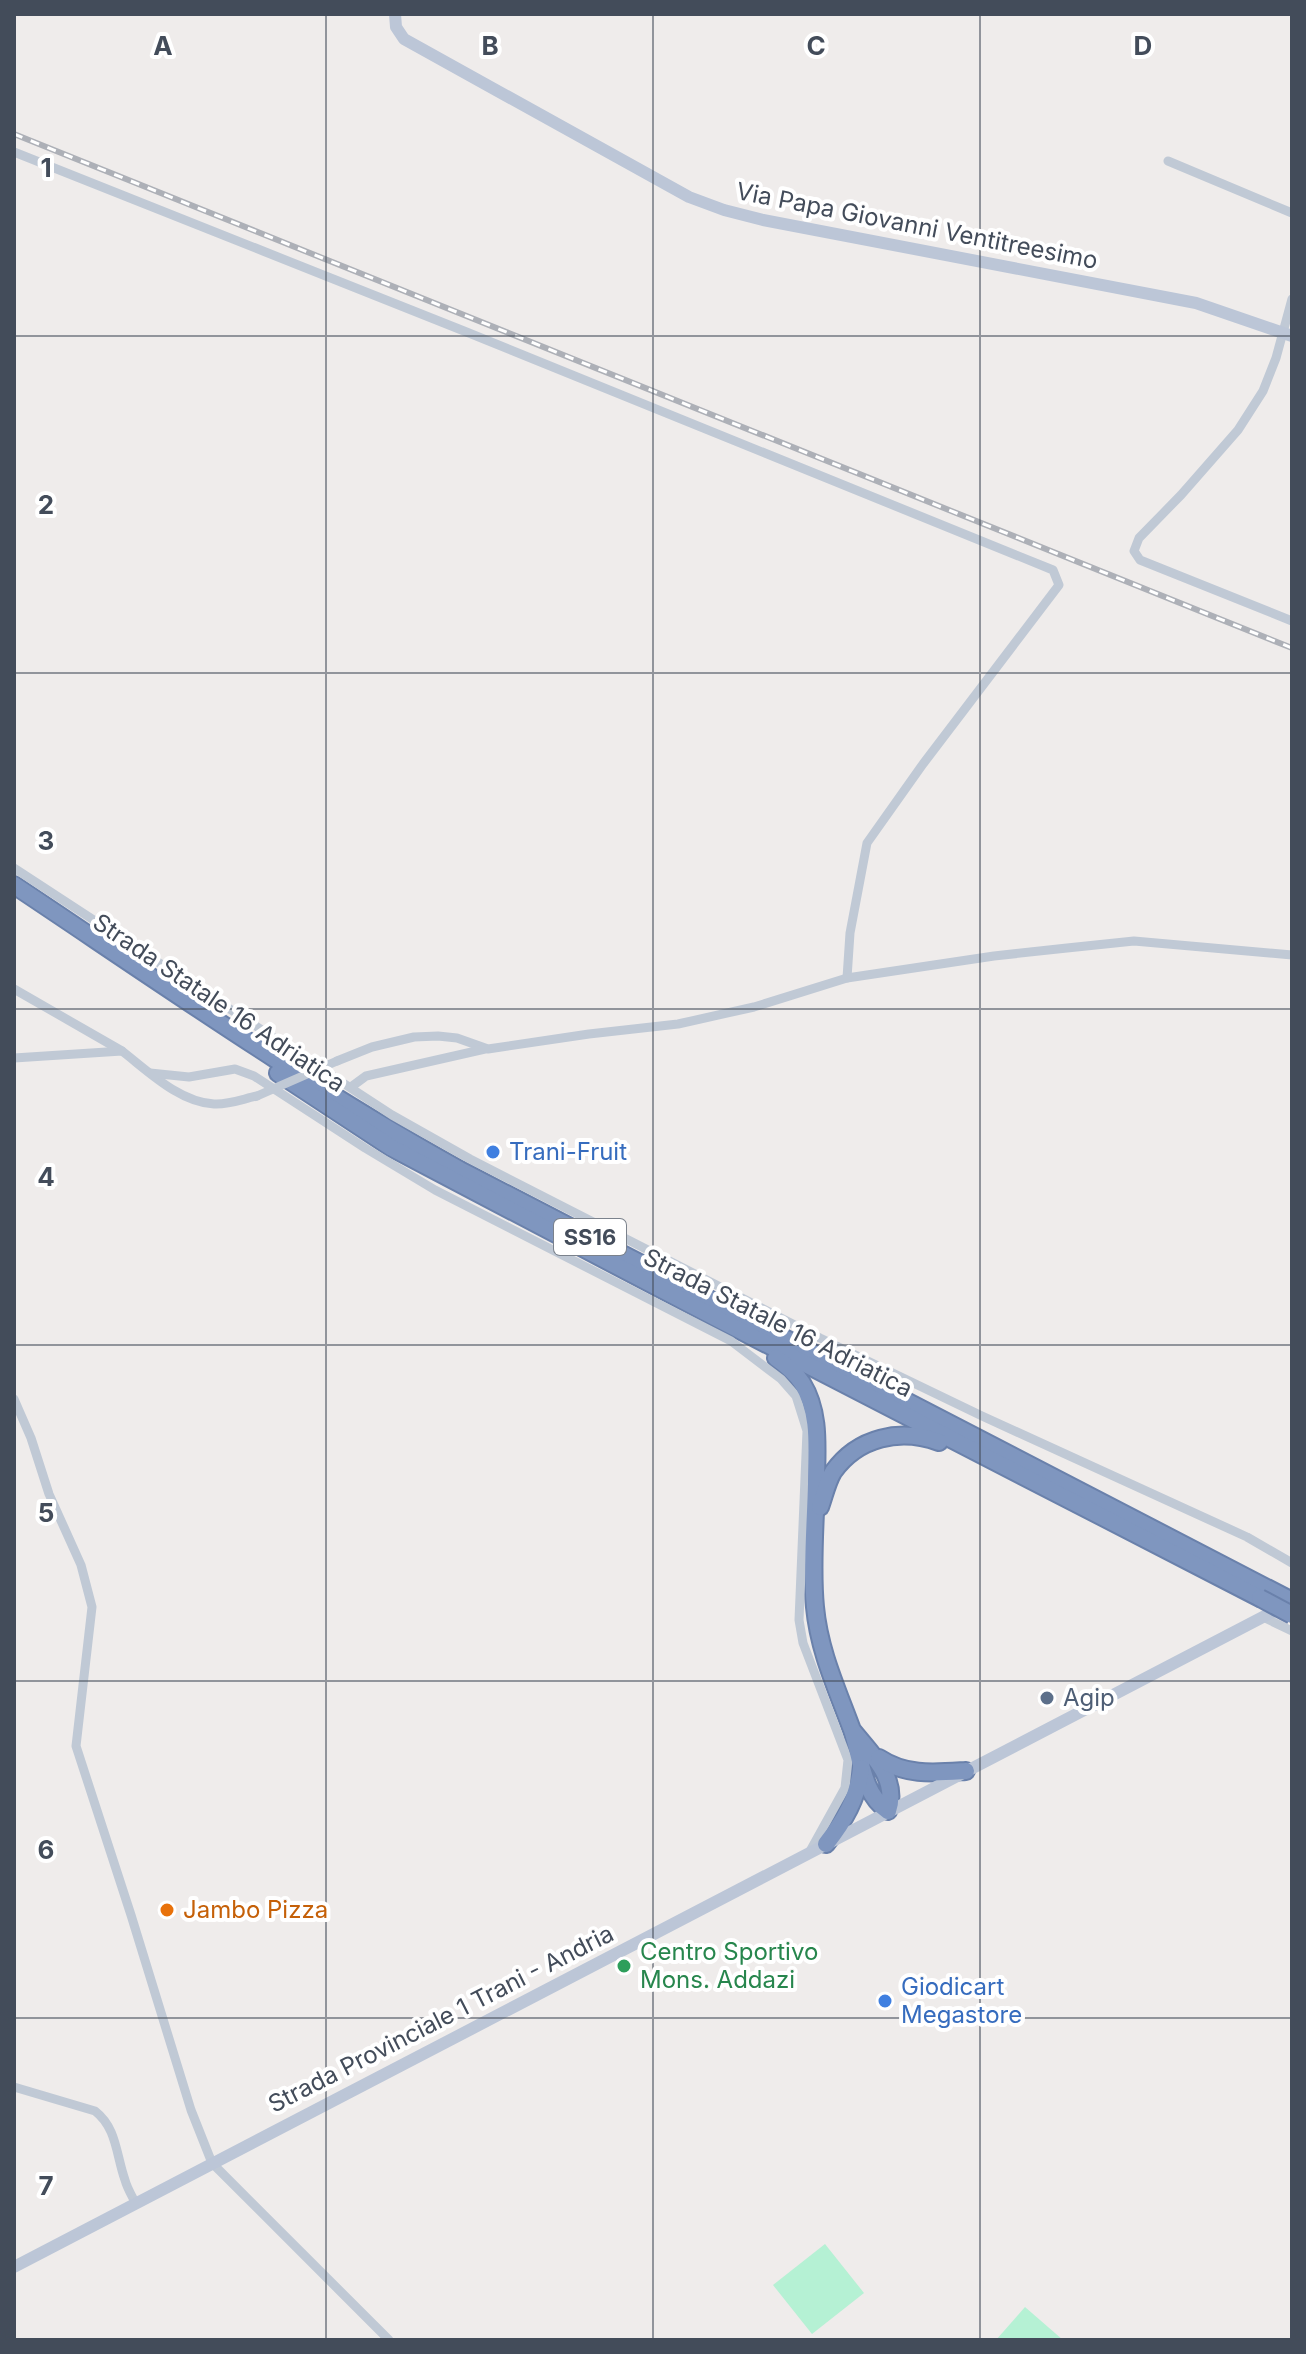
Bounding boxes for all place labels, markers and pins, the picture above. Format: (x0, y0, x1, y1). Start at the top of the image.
place label: Trani-Fruit (509, 1137, 627, 1166)
marker: Trani-Fruit (484, 1143, 502, 1161)
place label: Agip (1063, 1683, 1115, 1712)
marker: Agip (1038, 1689, 1056, 1707)
place label: Jambo Pizza (183, 1895, 328, 1924)
marker: Jambo Pizza (158, 1901, 176, 1919)
place label: Centro Sportivo Mons. Addazi (640, 1937, 818, 1994)
marker: Centro Sportivo Mons. Addazi (615, 1957, 633, 1975)
place label: Giodicart Megastore (901, 1972, 1022, 2029)
marker: Giodicart Megastore (876, 1992, 894, 2010)

